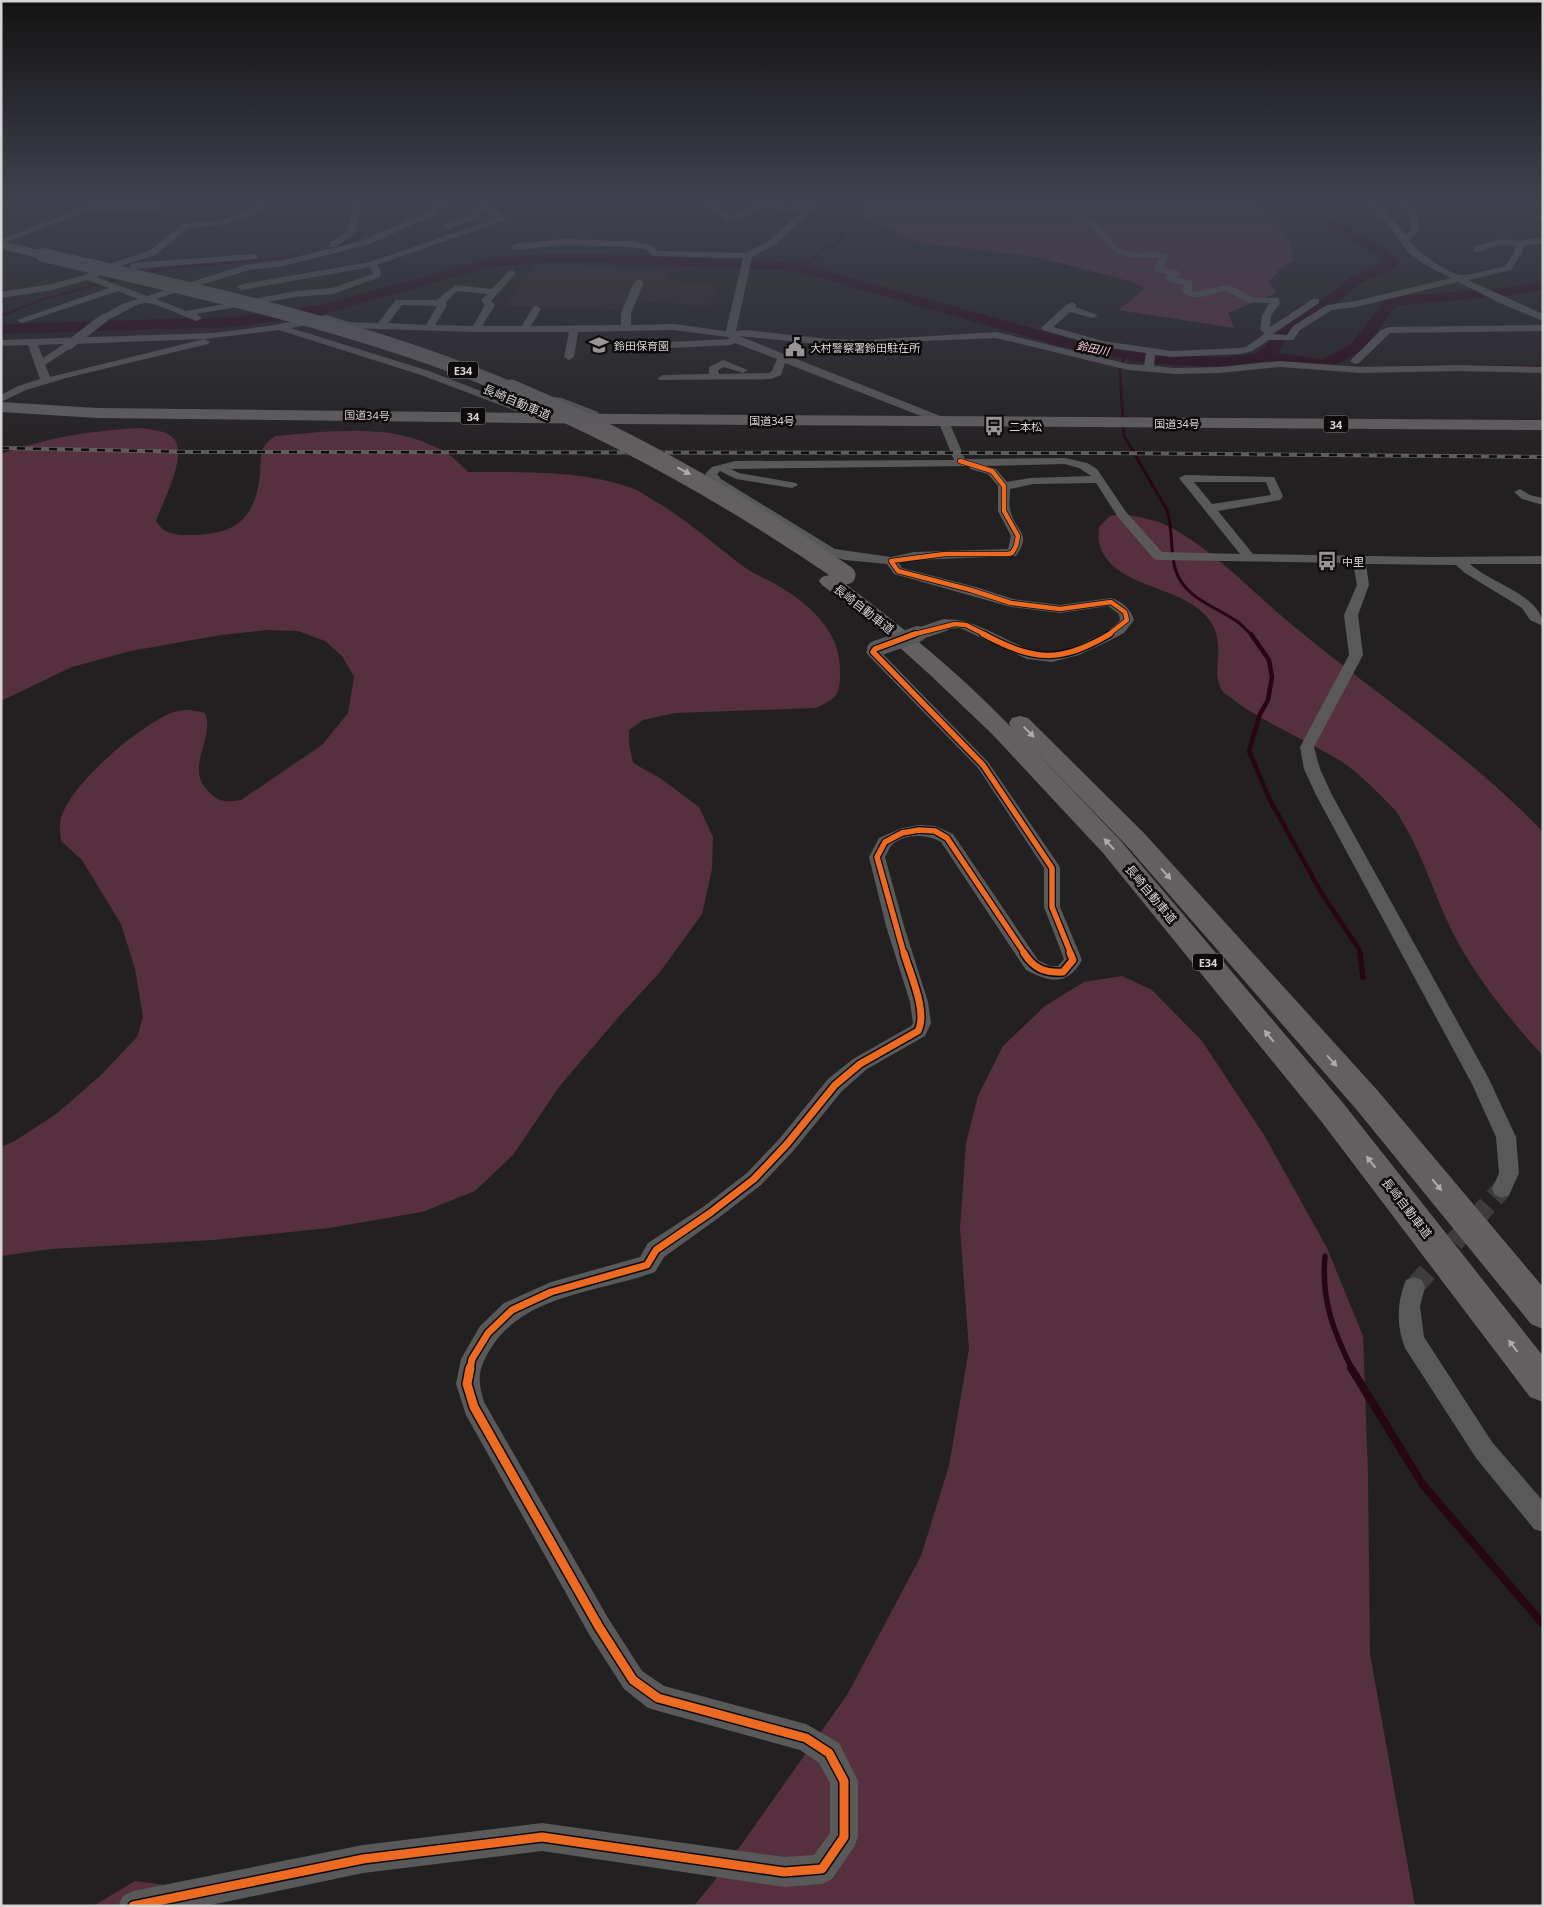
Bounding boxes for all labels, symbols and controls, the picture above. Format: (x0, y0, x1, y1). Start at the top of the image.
school or university icon: 鈴田保育園 (588, 334, 610, 356)
public building icon: 大村警察署鈴田駐在所 (784, 336, 806, 358)
water label: 鈴田川 (1075, 337, 1112, 359)
place label: 鈴田保育園 (614, 338, 669, 353)
place label: 大村警察署鈴田駐在所 (810, 340, 921, 355)
road number: E34 (448, 362, 478, 378)
street label: 長崎自動車道 (481, 380, 553, 424)
street label: 国道34号 (344, 407, 390, 423)
road number: 34 (460, 408, 486, 424)
street label: 国道34号 (749, 413, 795, 428)
bus stop icon: 二本松 (983, 415, 1005, 437)
street label: 国道34号 (1154, 416, 1200, 431)
road number: 34 (1324, 416, 1348, 432)
place label: 二本松 (1009, 419, 1042, 434)
one-way arrow (677, 467, 691, 476)
bus stop icon: 中里 (1316, 550, 1338, 572)
place label: 中里 (1342, 554, 1364, 569)
street label: 長崎自動車道 (830, 580, 898, 638)
one-way arrow (1023, 726, 1035, 738)
one-way arrow (1103, 838, 1115, 850)
street label: 長崎自動車道 (1121, 861, 1181, 927)
one-way arrow (1160, 867, 1172, 879)
road number: E34 (1193, 954, 1223, 970)
one-way arrow (1264, 1030, 1275, 1042)
one-way arrow (1326, 1054, 1338, 1066)
one-way arrow (1366, 1155, 1376, 1169)
street label: 長崎自動車道 (1378, 1174, 1436, 1242)
one-way arrow (1431, 1179, 1442, 1191)
one-way arrow (1508, 1340, 1519, 1353)

